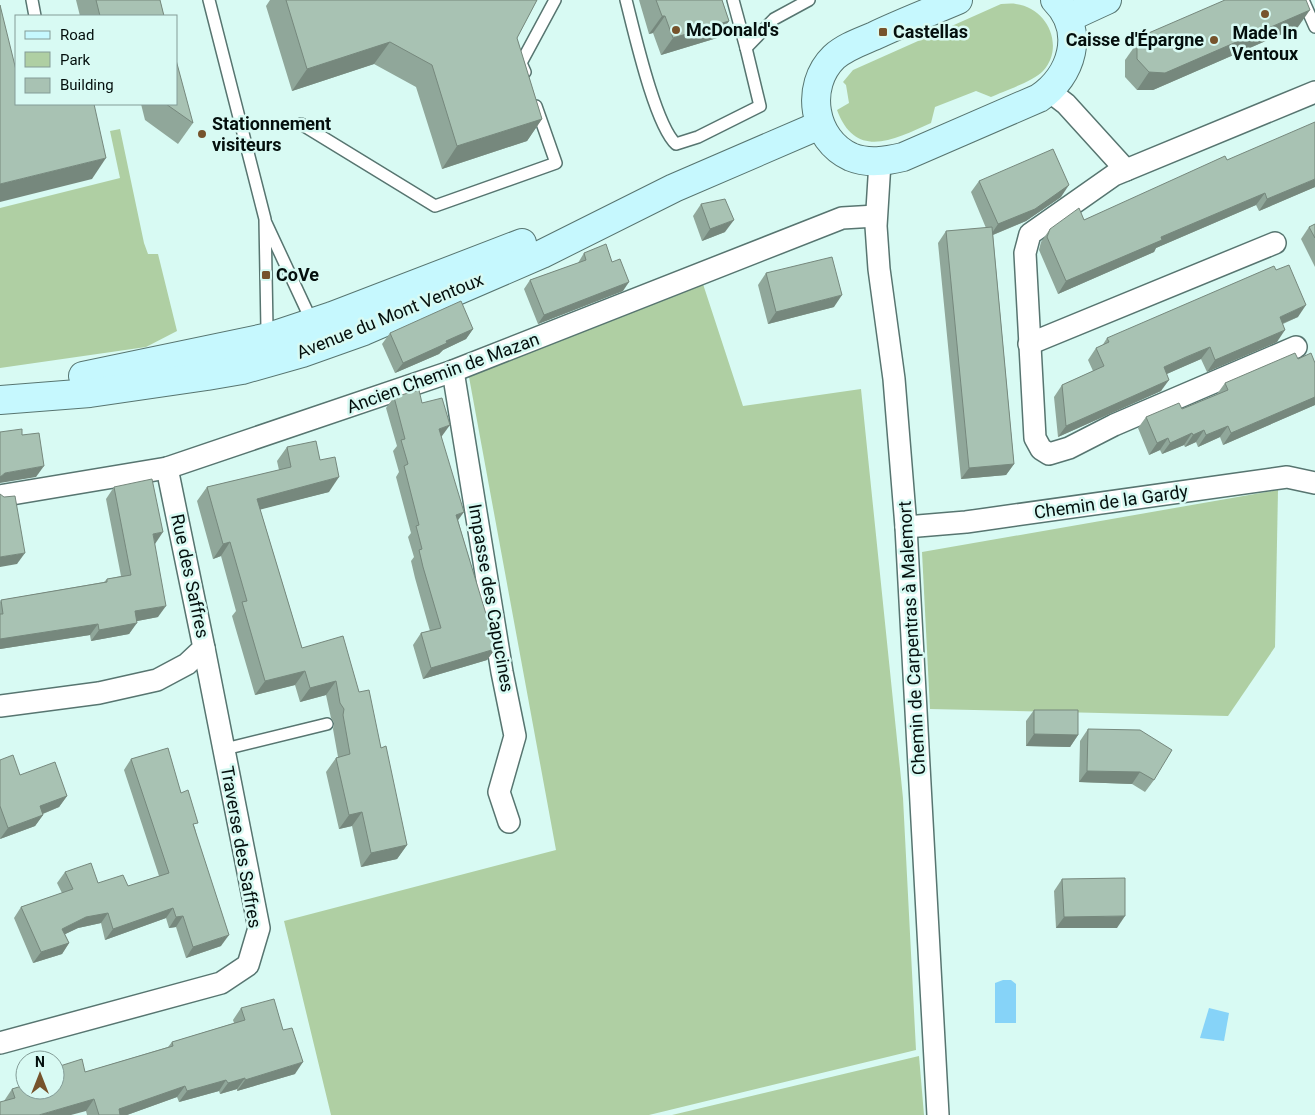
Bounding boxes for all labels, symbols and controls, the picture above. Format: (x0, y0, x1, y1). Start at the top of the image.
marker: Made In Ventoux (1259, 8, 1271, 20)
legend (15, 15, 178, 105)
place label: McDonald's (686, 19, 779, 40)
place label: Castellas (893, 21, 968, 42)
place label: Made In Ventoux (1232, 22, 1299, 64)
marker: McDonald's (670, 24, 682, 36)
text: Road (60, 26, 94, 44)
marker: Castellas (877, 26, 889, 38)
place label: Caisse d'Épargne (1066, 29, 1204, 50)
marker: Caisse d'Épargne (1208, 34, 1220, 46)
text: Park (60, 51, 91, 69)
text: Building (60, 76, 114, 94)
place label: Stationnement visiteurs (212, 113, 331, 155)
marker: Stationnement visiteurs (196, 128, 208, 140)
place label: CoVe (276, 264, 319, 285)
street label: Avenue du Mont Ventoux (293, 268, 486, 363)
marker: CoVe (260, 269, 272, 281)
street label: Ancien Chemin de Mazan (344, 328, 542, 417)
street label: Chemin de la Gardy (1033, 480, 1190, 523)
street label: Chemin de Carpentras à Malemort (894, 500, 929, 776)
street label: Impasse des Capucines (465, 502, 518, 694)
street label: Rue des Saffres (167, 512, 214, 640)
street label: Traverse des Saffres (217, 764, 266, 930)
north arrow (15, 1050, 65, 1100)
text: N (35, 1054, 45, 1070)

